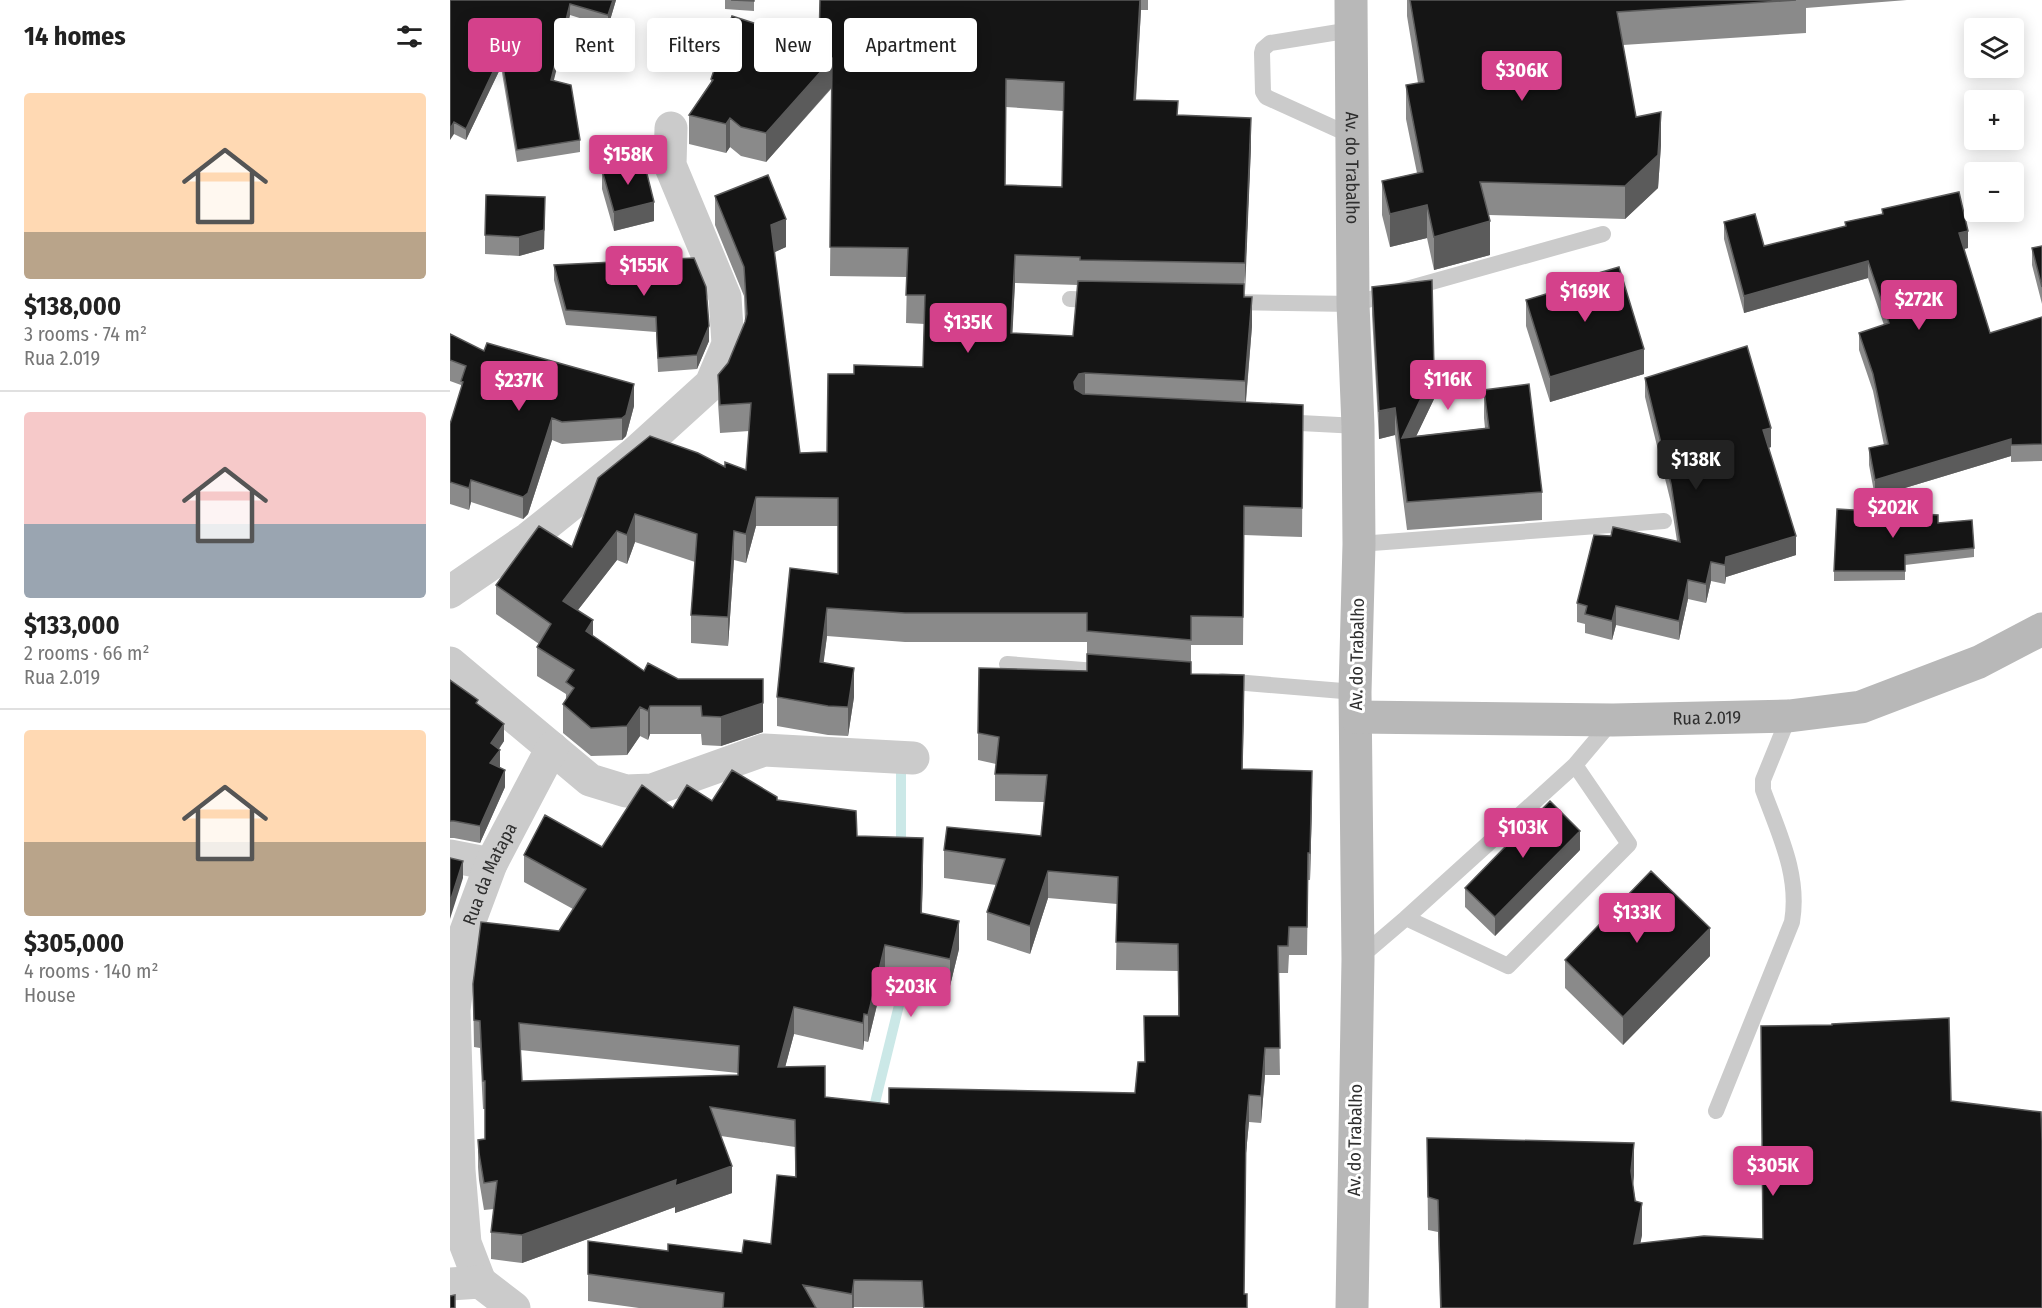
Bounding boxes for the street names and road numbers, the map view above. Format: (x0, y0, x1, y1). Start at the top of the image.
street label: Av. do Trabalho (1341, 112, 1363, 224)
street label: Av. do Trabalho (1345, 598, 1369, 710)
street label: Rua 2.019 (1672, 706, 1741, 730)
street label: Rua da Matapa (458, 819, 522, 928)
street label: Av. do Trabalho (1343, 1084, 1367, 1196)

